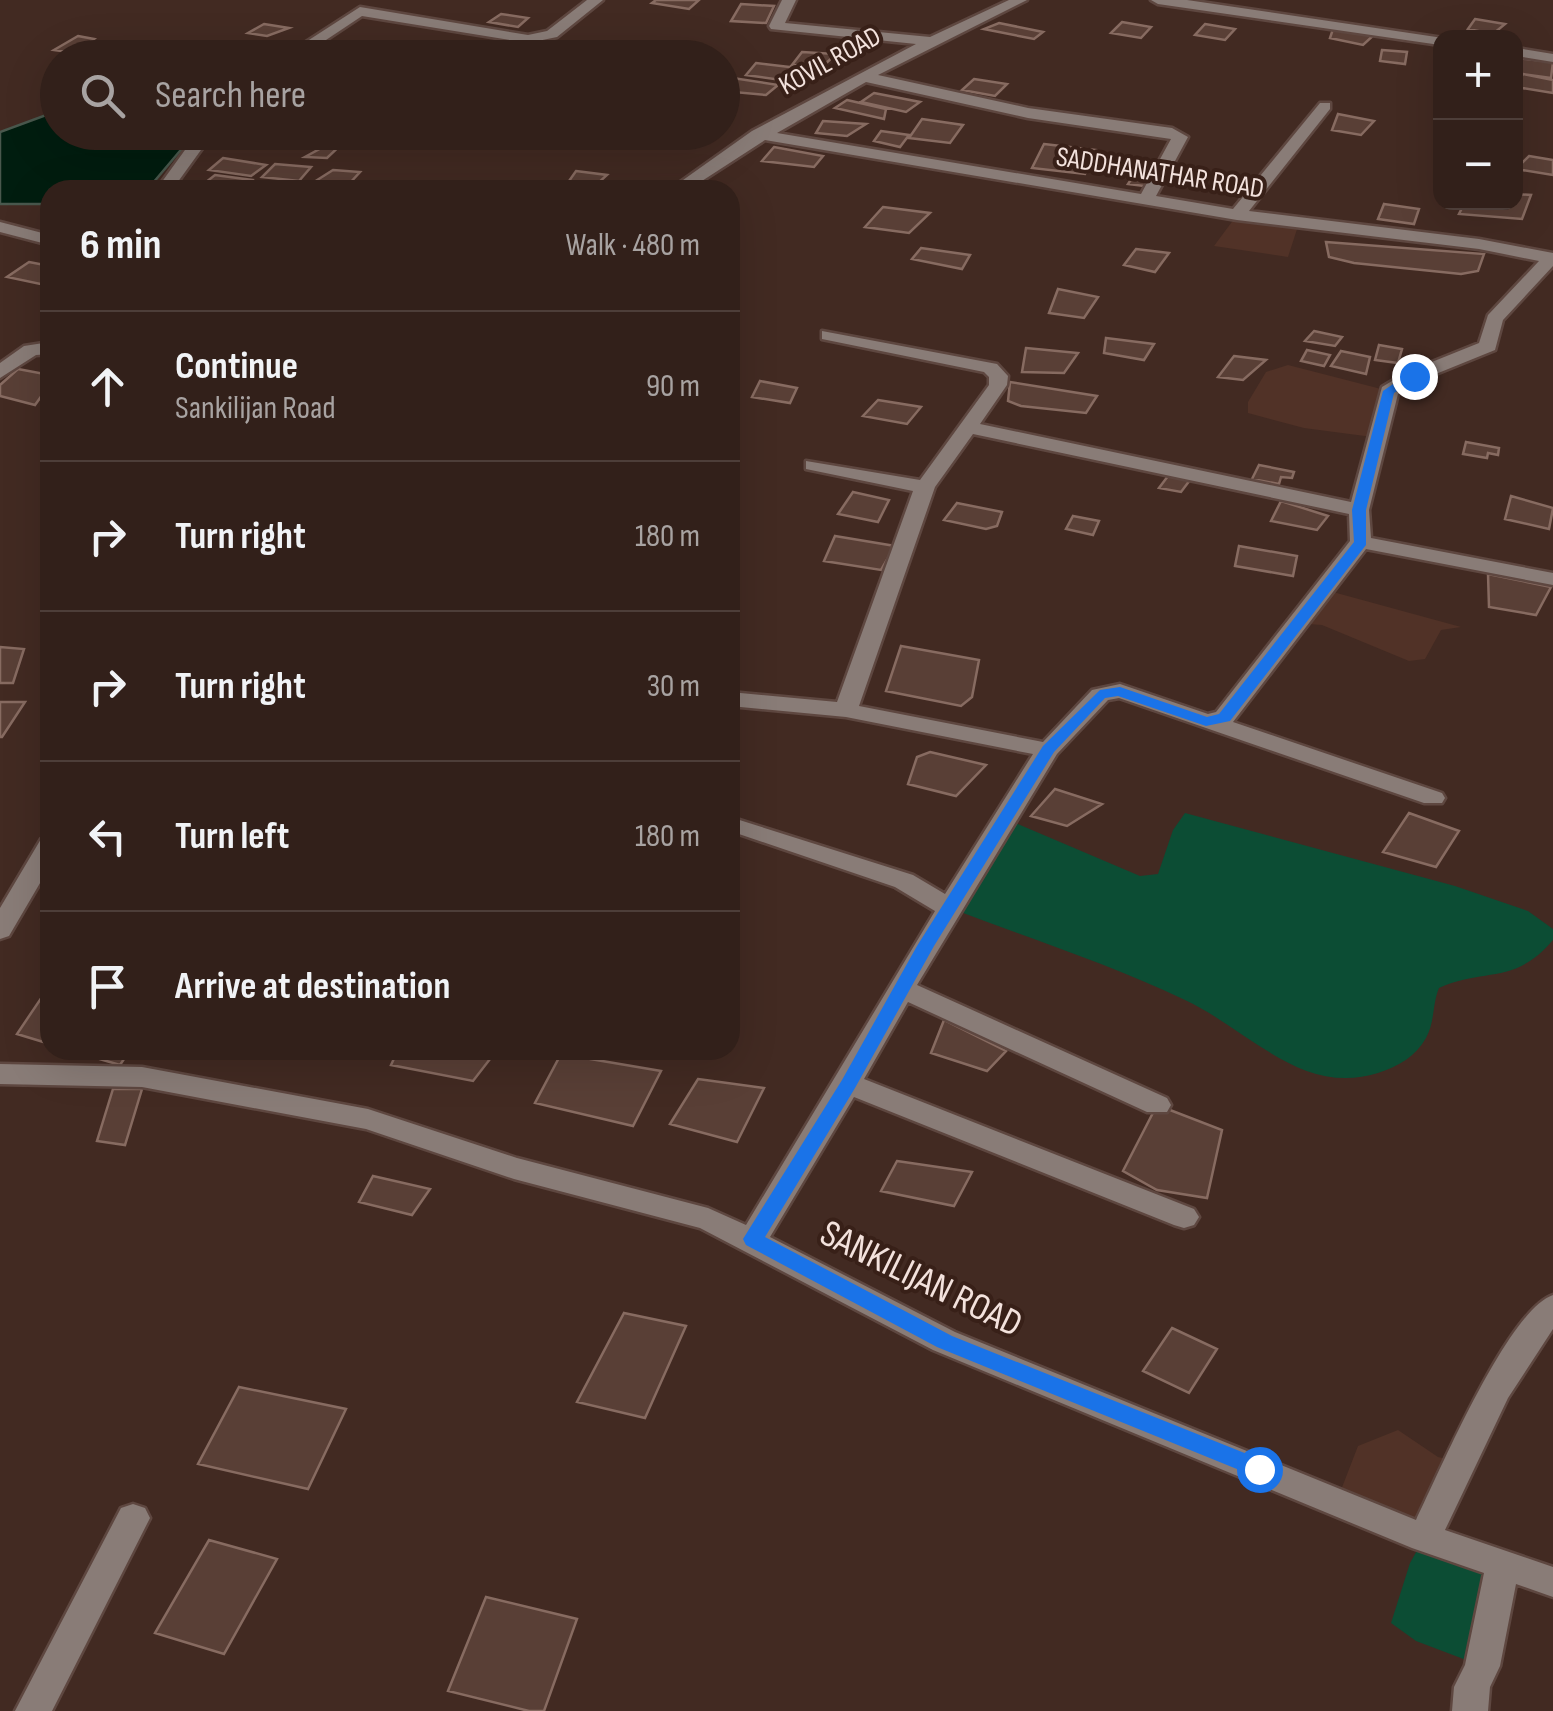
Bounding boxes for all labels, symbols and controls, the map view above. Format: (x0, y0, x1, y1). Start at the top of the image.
street label: KOVIL ROAD (773, 20, 887, 102)
map controls (1433, 30, 1523, 210)
button: + (1433, 30, 1523, 120)
search box (40, 40, 740, 150)
icon: search (75, 68, 130, 123)
text: Search here (155, 73, 306, 118)
button: − (1433, 120, 1523, 210)
street label: SADDHANATHAR ROAD (1054, 140, 1266, 206)
text: 6 min (80, 220, 161, 271)
text: Walk · 480 m (566, 226, 700, 265)
text: Continue (175, 344, 298, 389)
route end (1392, 354, 1438, 400)
icon: ahead (80, 359, 135, 414)
text: 90 m (646, 367, 700, 406)
text: Sankilijan Road (175, 389, 336, 428)
icon: right (80, 509, 135, 564)
text: Turn right (175, 514, 306, 559)
text: 180 m (635, 517, 700, 556)
icon: right (80, 659, 135, 714)
text: Turn right (175, 664, 306, 709)
text: 30 m (647, 667, 700, 706)
icon: left (80, 809, 135, 864)
text: Turn left (175, 814, 289, 859)
text: 180 m (635, 817, 700, 856)
icon: arrive (80, 959, 135, 1014)
text: Arrive at destination (175, 964, 450, 1009)
street label: SANKILIJAN ROAD (813, 1211, 1029, 1347)
route start (1237, 1447, 1283, 1493)

